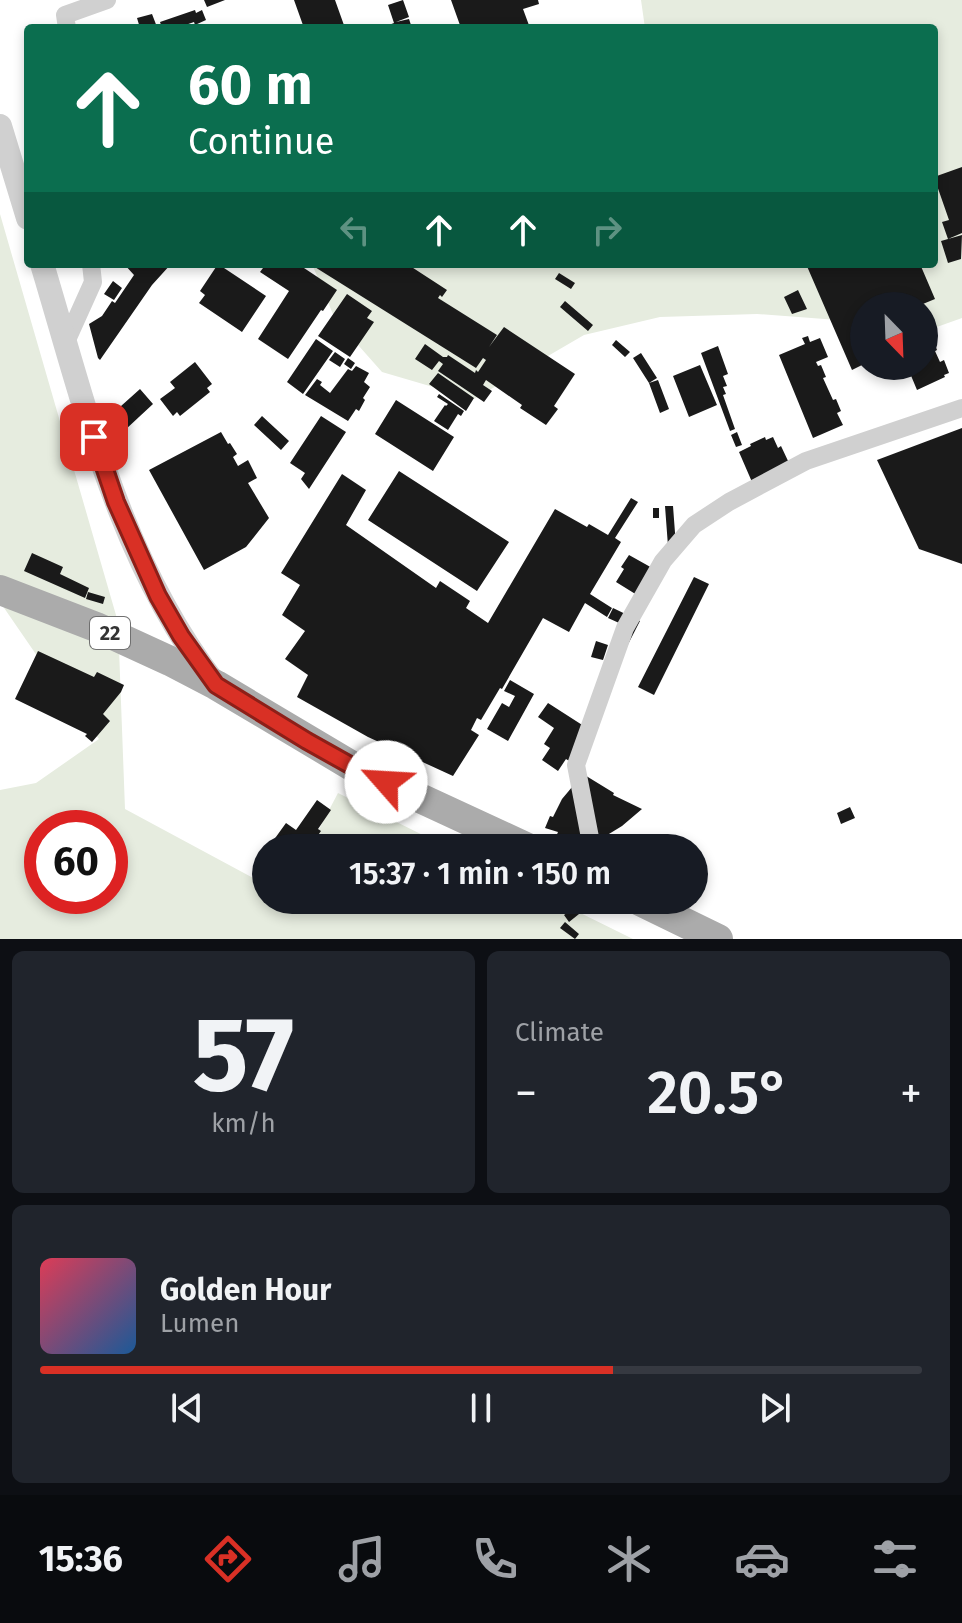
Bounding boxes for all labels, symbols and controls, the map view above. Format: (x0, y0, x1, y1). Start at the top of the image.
text: 60 m (188, 52, 313, 119)
icon: ahead (56, 56, 160, 160)
text: Continue (188, 120, 334, 164)
icon: left (333, 208, 377, 252)
icon: ahead (417, 208, 461, 252)
icon: ahead (501, 208, 545, 252)
icon: right (585, 208, 629, 252)
north arrow (850, 292, 938, 380)
map controls (850, 292, 938, 380)
pin (60, 403, 128, 471)
icon: arrive (72, 415, 116, 459)
road number: 22 (90, 617, 130, 649)
position arrow (344, 740, 428, 824)
speed limit sign: 60 (24, 810, 128, 914)
text: 15:37 · 1 min · 150 m (349, 856, 611, 892)
text: 57 (193, 993, 294, 1118)
text: Climate (515, 1017, 604, 1048)
text: 20.5° (647, 1057, 790, 1129)
text: − (515, 1067, 537, 1120)
text: + (900, 1067, 922, 1120)
text: km/h (211, 1108, 276, 1139)
text: Golden Hour (160, 1272, 331, 1308)
text: Lumen (160, 1308, 239, 1339)
icon: previous (165, 1386, 209, 1430)
icon: pause (459, 1386, 503, 1430)
icon: next (753, 1386, 797, 1430)
icon: directions (200, 1531, 256, 1587)
icon: music (334, 1531, 390, 1587)
icon: phone (467, 1531, 523, 1587)
icon: climate (601, 1531, 657, 1587)
icon: car (734, 1531, 790, 1587)
icon: filters (867, 1531, 923, 1587)
text: 15:36 (39, 1537, 123, 1581)

